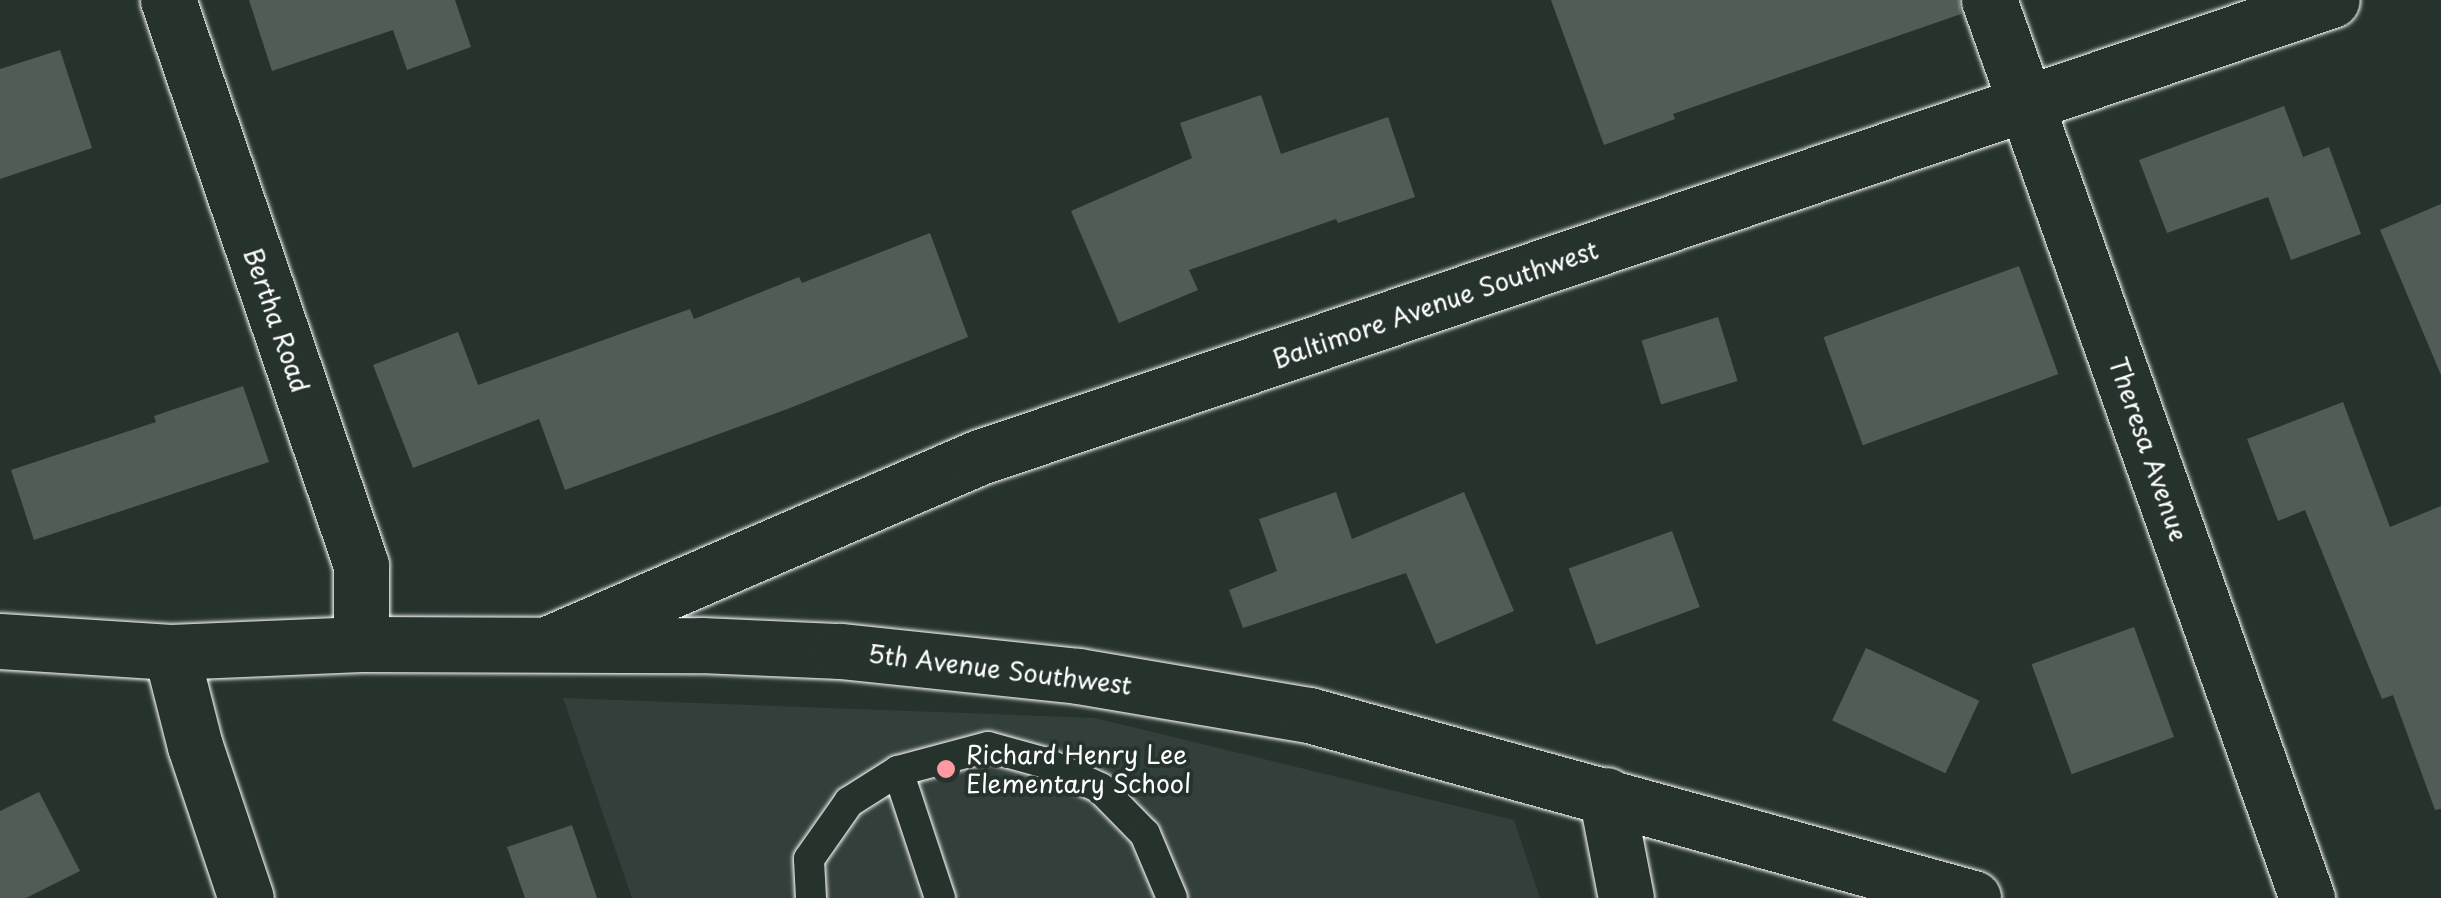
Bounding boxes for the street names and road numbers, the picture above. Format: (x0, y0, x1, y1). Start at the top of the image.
street label: Baltimore Avenue Southwest (1268, 234, 1602, 374)
street label: Bertha Road (238, 244, 316, 396)
street label: Theresa Avenue (2104, 354, 2194, 544)
street label: 5th Avenue Southwest (866, 638, 1134, 700)

